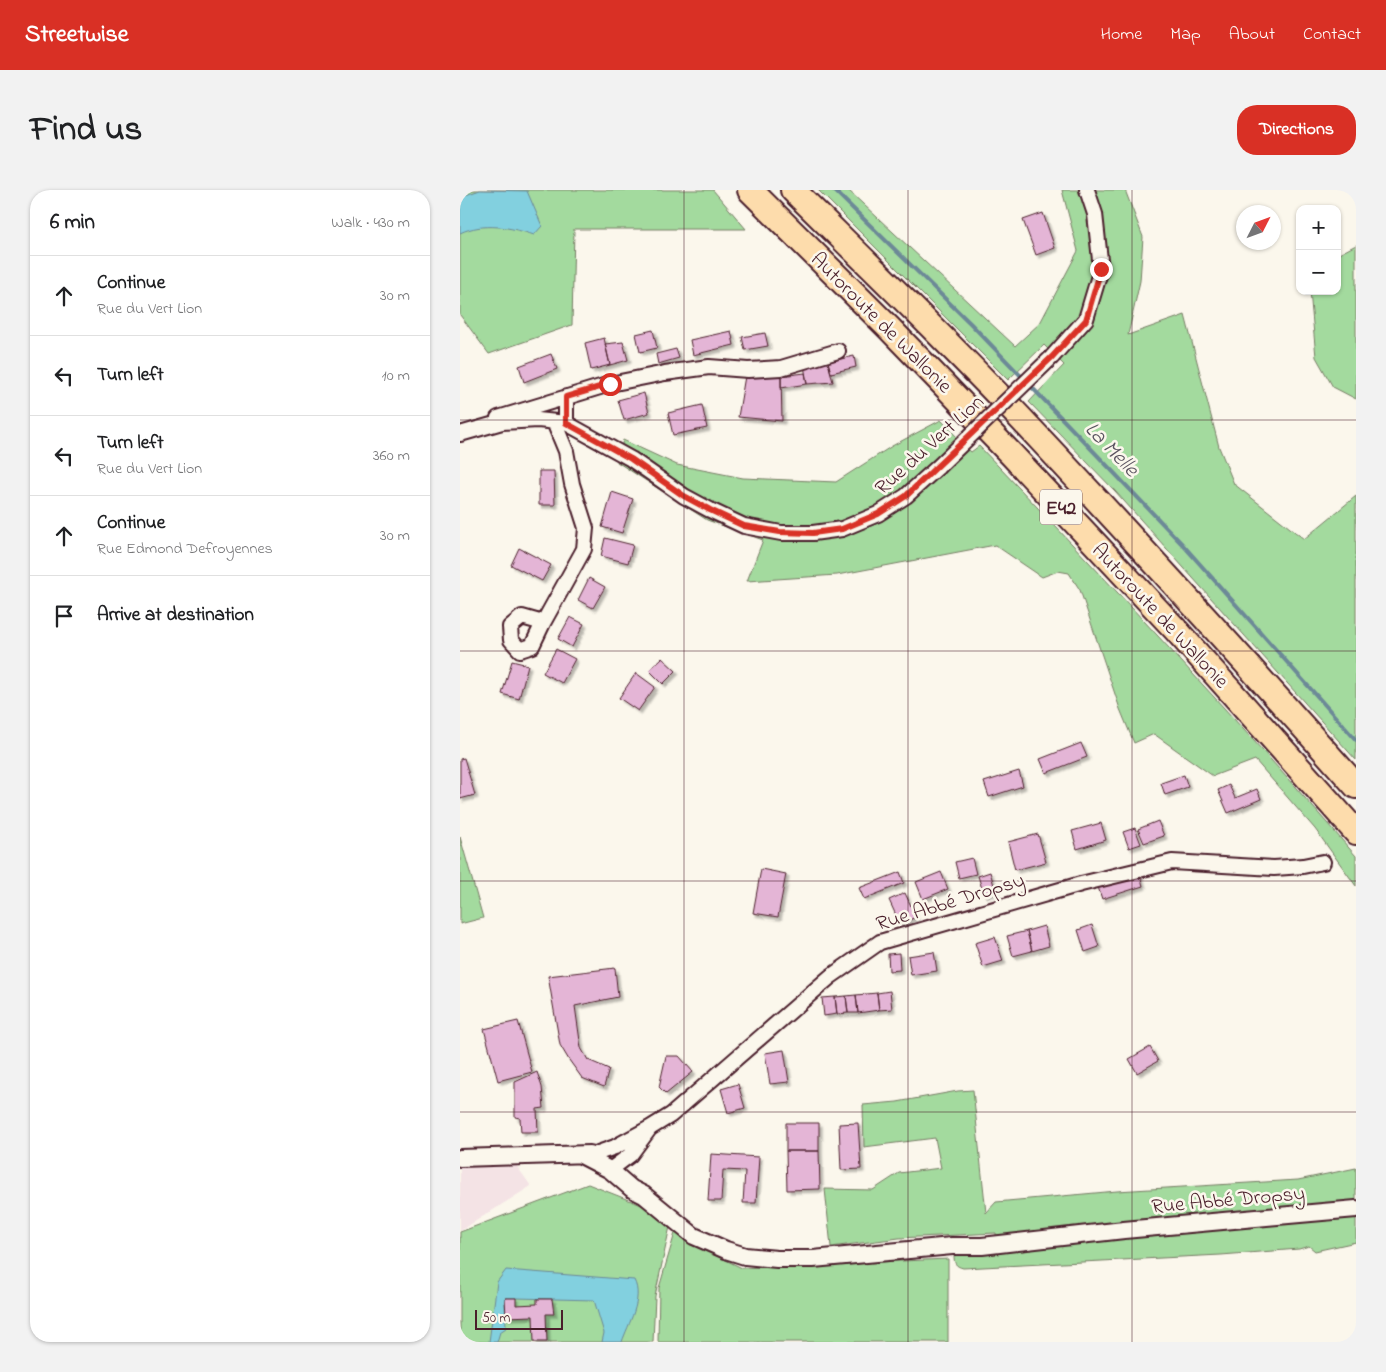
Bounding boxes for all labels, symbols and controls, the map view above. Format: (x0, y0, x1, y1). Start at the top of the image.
text: Streetwise (25, 18, 129, 53)
text: Home (1101, 22, 1142, 48)
text: Map (1170, 22, 1201, 48)
text: About (1229, 22, 1275, 48)
text: Contact (1303, 22, 1361, 48)
text: Find us (30, 105, 142, 156)
button: Directions (1237, 105, 1356, 155)
north arrow (1236, 205, 1281, 250)
map controls (1296, 205, 1341, 295)
button: + (1296, 205, 1341, 250)
text: 6 min (50, 208, 95, 238)
text: Walk · 430 m (331, 211, 410, 235)
street label: Autoroute de Wallonie (803, 246, 959, 401)
button: − (1296, 250, 1341, 295)
route end (1090, 258, 1113, 281)
text: Continue (97, 270, 165, 297)
icon: ahead (50, 282, 78, 310)
text: 30 m (380, 284, 410, 308)
text: Rue du Vert Lion (97, 297, 202, 321)
icon: left (50, 362, 78, 390)
text: Turn left (97, 362, 164, 389)
text: 10 m (382, 364, 410, 388)
route start (599, 373, 622, 396)
street label: Rue du Vert Lion (869, 388, 992, 503)
water label: La Melle (1076, 415, 1146, 486)
text: Turn left (97, 430, 164, 457)
icon: left (50, 442, 78, 470)
text: 360 m (373, 444, 410, 468)
text: Rue du Vert Lion (97, 457, 202, 481)
road number: E42 (1040, 490, 1082, 524)
text: Continue (97, 510, 165, 537)
icon: ahead (50, 522, 78, 550)
text: 30 m (380, 524, 410, 548)
text: Rue Edmond Defroyennes (97, 537, 273, 561)
street label: Autoroute de Wallonie (1084, 537, 1236, 696)
icon: arrive (50, 602, 78, 630)
text: Arrive at destination (97, 602, 254, 629)
street label: Rue Abbé Dropsy (873, 866, 1029, 942)
street label: Rue Abbé Dropsy (1150, 1179, 1306, 1225)
scale bar (475, 1307, 562, 1330)
text: 50 m (482, 1308, 510, 1329)

